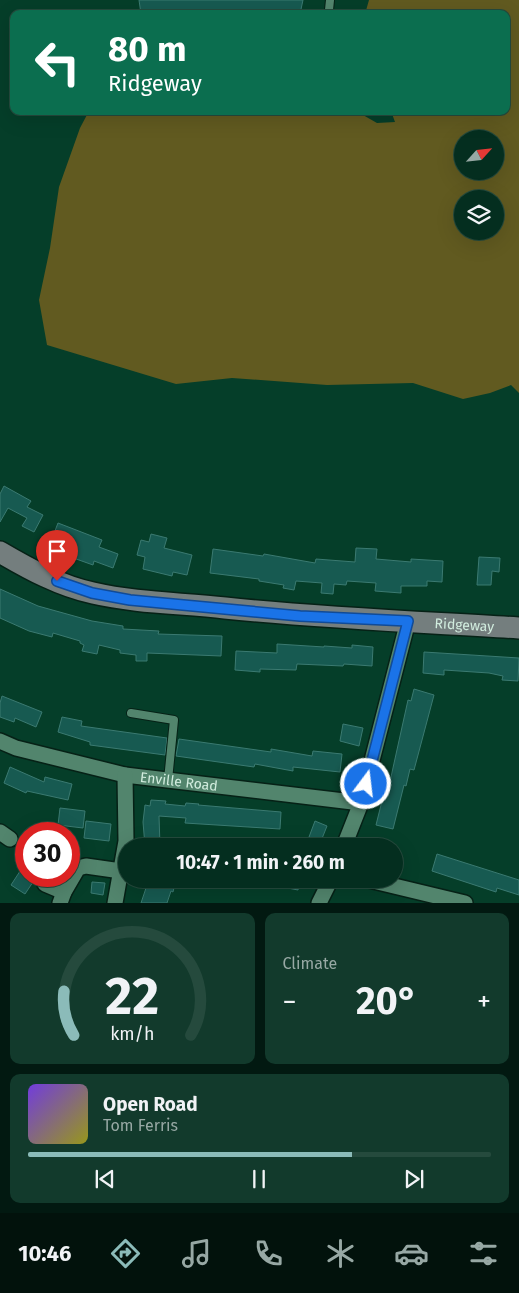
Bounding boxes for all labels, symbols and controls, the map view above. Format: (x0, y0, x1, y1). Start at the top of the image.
text: 80 m (108, 28, 187, 70)
icon: left (25, 30, 90, 95)
text: Ridgeway (108, 70, 202, 97)
north arrow (454, 130, 504, 180)
map controls (454, 130, 504, 240)
button: layers (454, 190, 504, 240)
pin (36, 530, 78, 581)
icon: arrive (43, 537, 71, 565)
street label: Ridgeway (434, 615, 495, 636)
position arrow (339, 757, 391, 809)
street label: Enville Road (139, 769, 219, 795)
speed limit sign: 30 (15, 822, 80, 887)
text: 10:47 · 1 min · 260 m (176, 851, 345, 874)
text: Climate (283, 954, 337, 973)
text: 22 (105, 965, 159, 1028)
text: 20° (356, 978, 418, 1024)
text: − (283, 985, 297, 1018)
text: + (477, 985, 491, 1018)
text: km/h (110, 1023, 154, 1045)
text: Open Road (103, 1093, 198, 1116)
text: Tom Ferris (103, 1116, 178, 1135)
icon: previous (91, 1165, 119, 1193)
icon: pause (245, 1165, 273, 1193)
icon: next (400, 1165, 428, 1193)
icon: directions (108, 1236, 143, 1271)
icon: music (179, 1236, 214, 1271)
icon: phone (251, 1236, 286, 1271)
icon: climate (323, 1236, 358, 1271)
icon: car (394, 1236, 429, 1271)
icon: filters (466, 1236, 501, 1271)
text: 10:46 (18, 1240, 71, 1267)

